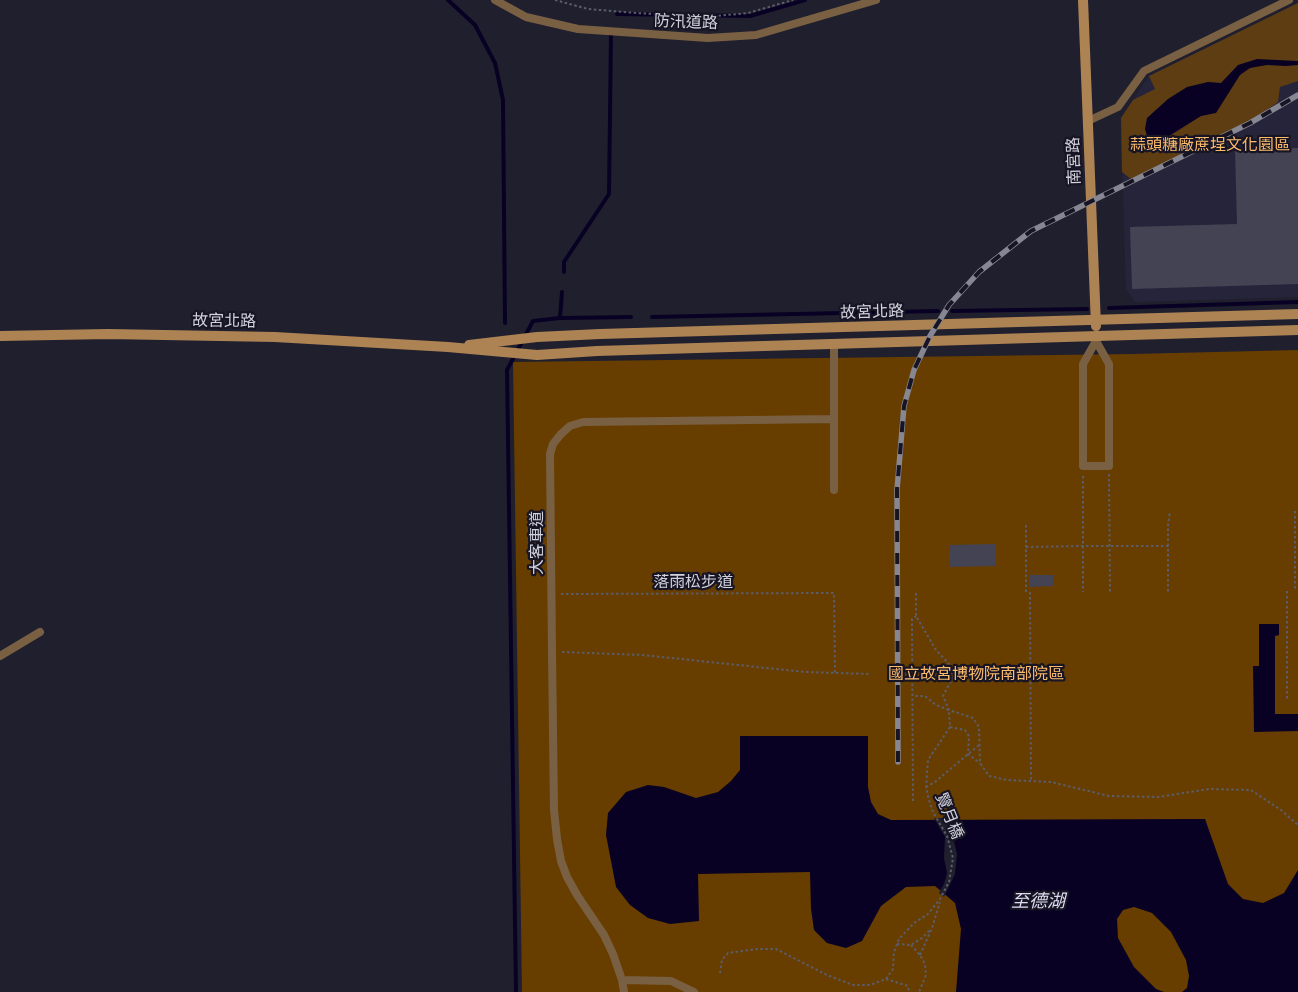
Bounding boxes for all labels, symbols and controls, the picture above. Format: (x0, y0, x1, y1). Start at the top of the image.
street label: 防汛道路 (654, 11, 718, 33)
park label: 蒜頭糖廠蔗埕文化園區 (1130, 135, 1290, 155)
street label: 南宮路 (1064, 137, 1084, 185)
street label: 故宮北路 (840, 301, 904, 323)
street label: 故宮北路 (192, 311, 256, 331)
street label: 大客車道 (527, 511, 547, 575)
street label: 落雨松步道 (653, 572, 733, 592)
park label: 國立故宮博物院南部院區 (888, 664, 1064, 684)
street label: 覽月橋 (931, 790, 967, 842)
water label: 至德湖 (1011, 890, 1065, 912)

